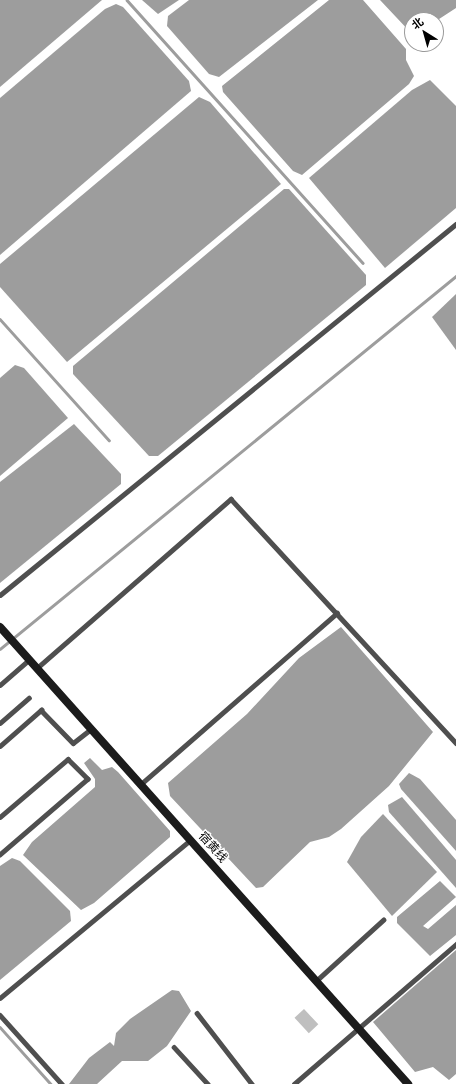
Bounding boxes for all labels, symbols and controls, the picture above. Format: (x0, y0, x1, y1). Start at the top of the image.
north arrow (404, 12, 444, 52)
text: 北 (409, 14, 425, 31)
street label: 宿黄线 (196, 829, 230, 865)

